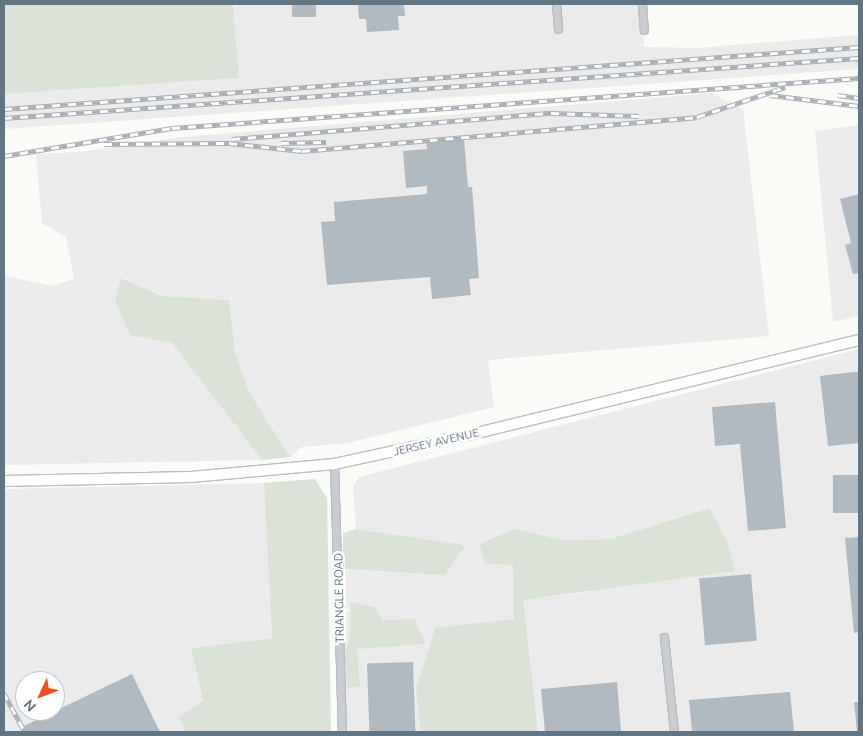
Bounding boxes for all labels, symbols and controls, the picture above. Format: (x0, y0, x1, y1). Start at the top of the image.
street label: JERSEY AVENUE (392, 425, 480, 459)
street label: TRIANGLE ROAD (331, 553, 347, 643)
north arrow (15, 671, 65, 721)
text: N (20, 696, 39, 715)

